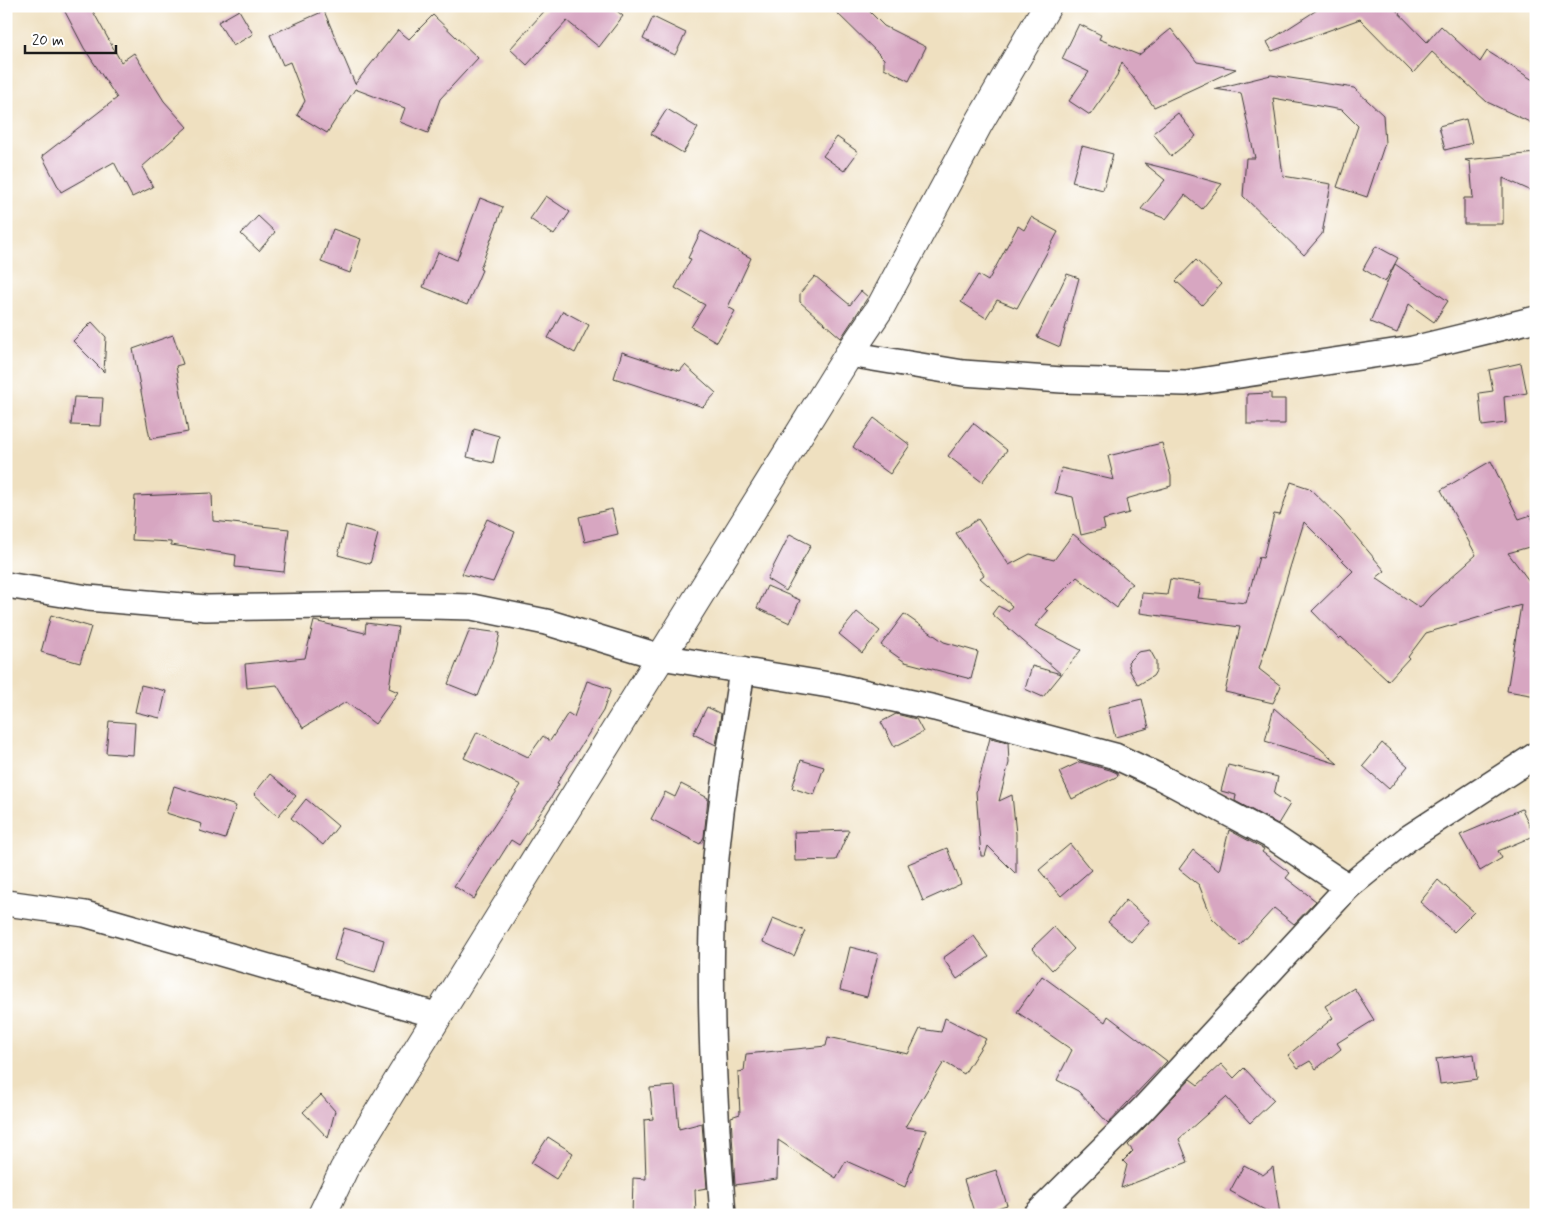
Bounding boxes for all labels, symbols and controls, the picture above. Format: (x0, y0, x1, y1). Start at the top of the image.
scale bar (25, 22, 116, 54)
text: 20 m (32, 31, 64, 51)

